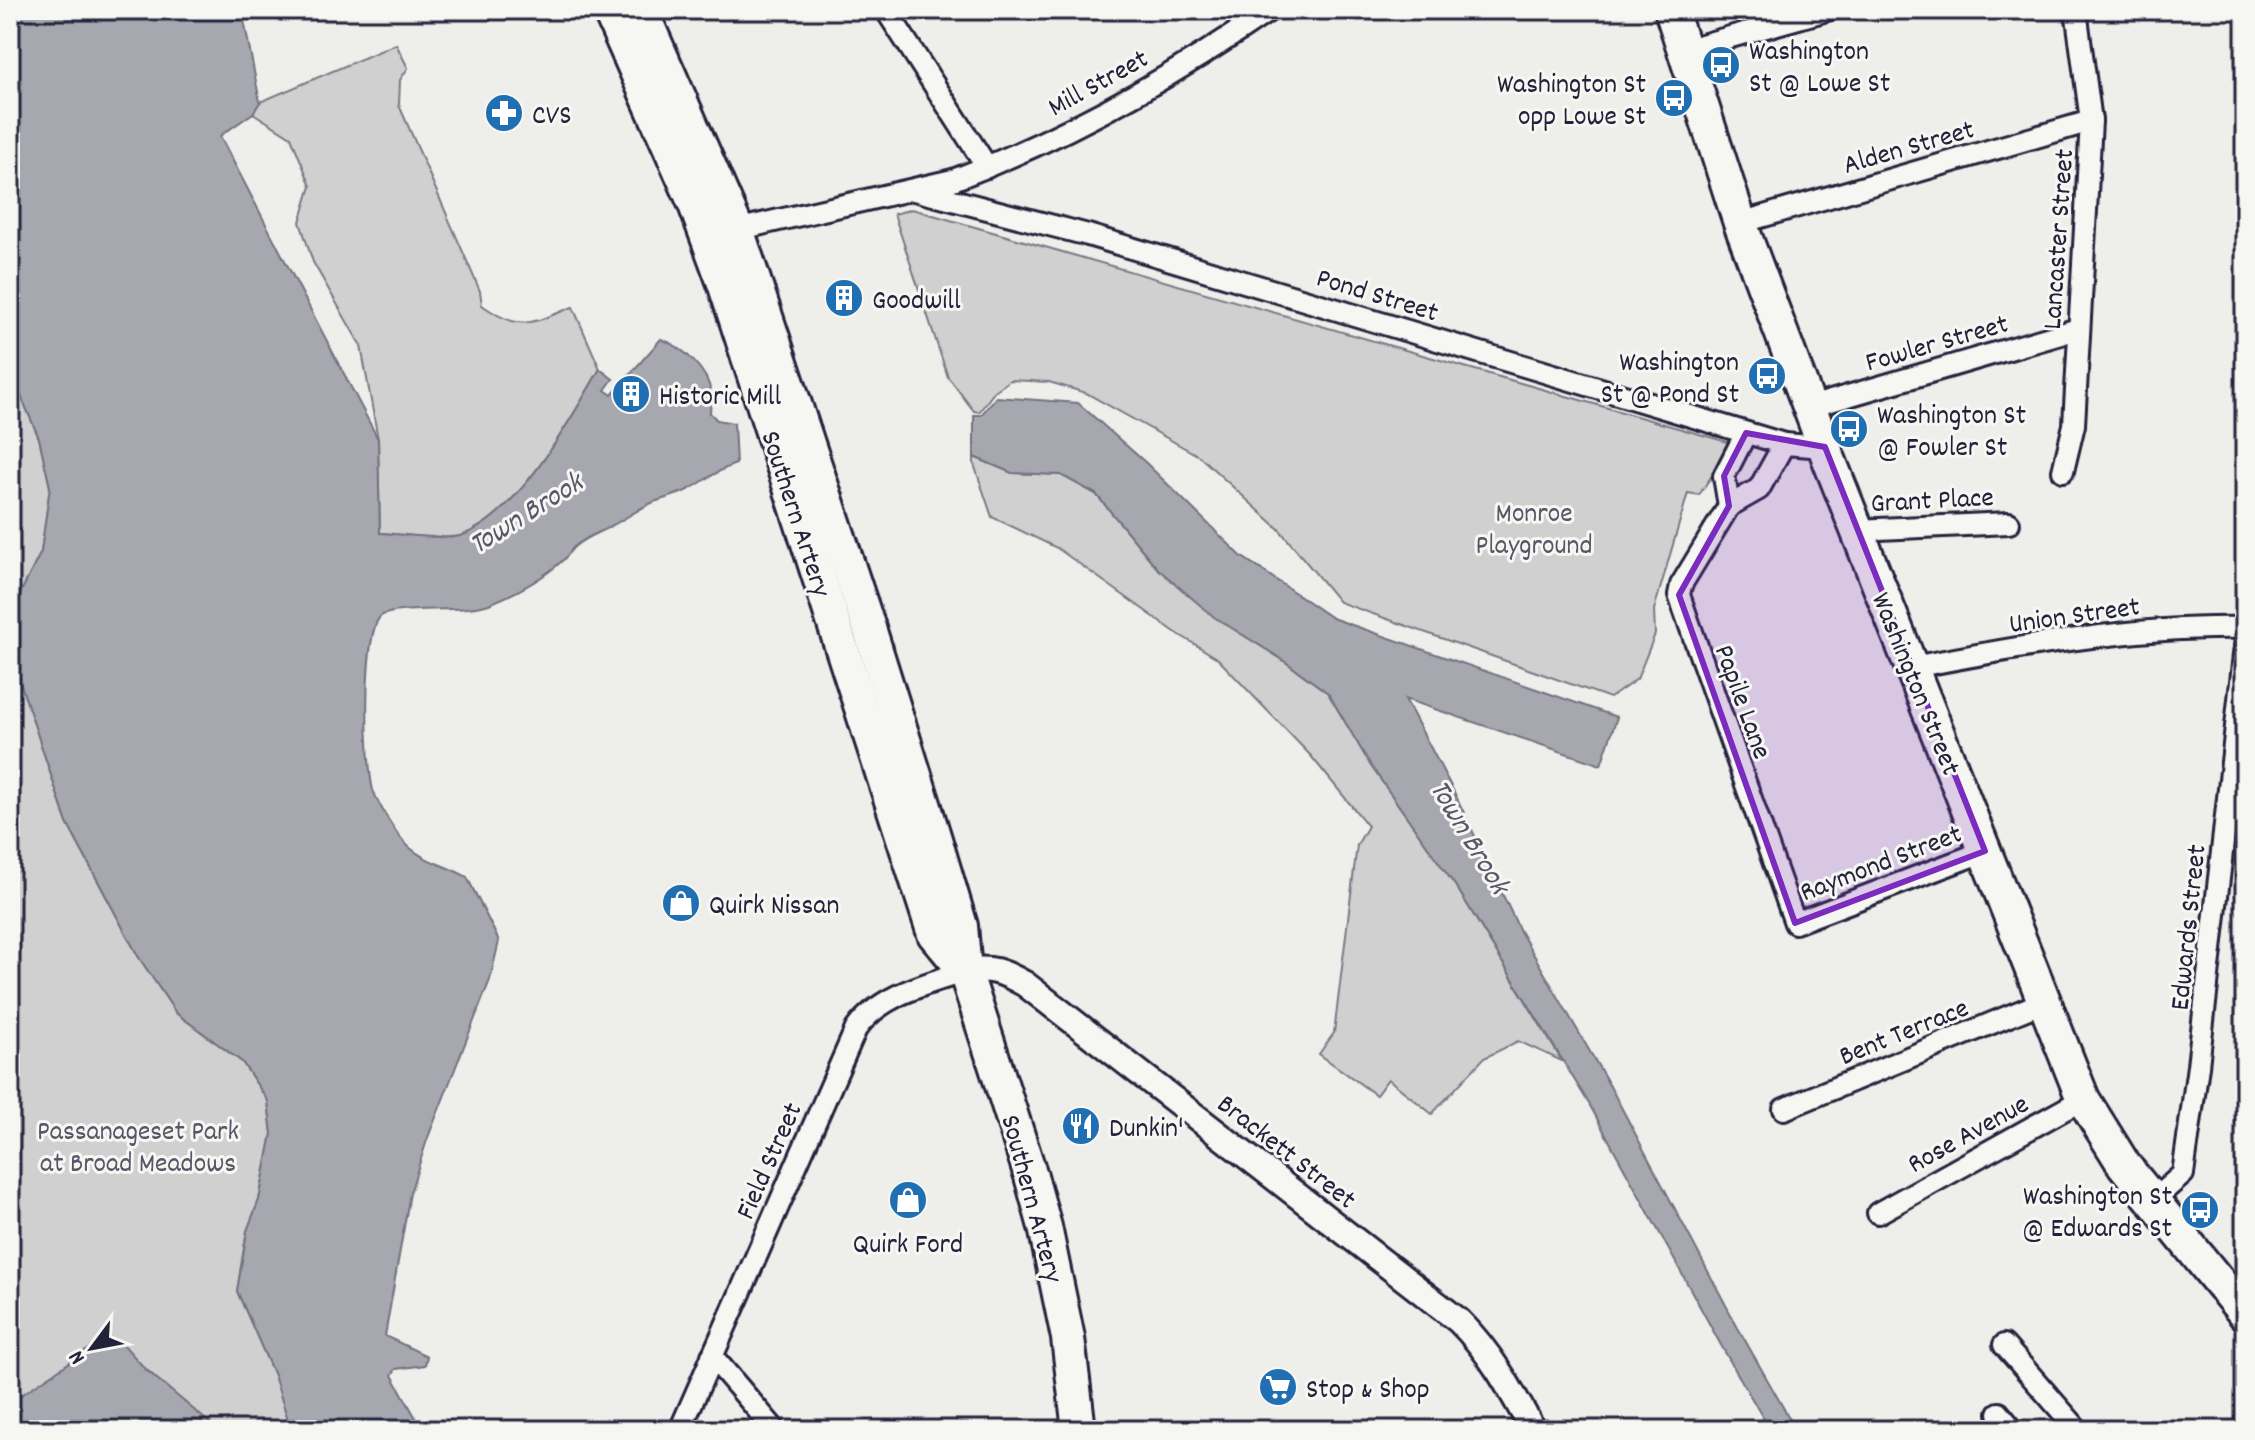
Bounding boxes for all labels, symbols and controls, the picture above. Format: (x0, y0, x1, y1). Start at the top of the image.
place label: Washington St @ Lowe St (1749, 34, 1890, 106)
street label: Mill Street (1042, 41, 1157, 129)
bus stop icon: Washington St @ Lowe St (1700, 44, 1742, 86)
place label: Washington St opp Lowe St (1497, 67, 1646, 139)
bus stop icon: Washington St opp Lowe St (1653, 77, 1695, 119)
pharmacy icon: CVS (483, 92, 525, 134)
place label: CVS (532, 98, 572, 138)
street label: Alden Street (1839, 112, 1980, 188)
street label: Lancaster Street (2035, 148, 2087, 331)
street label: Pond Street (1311, 260, 1442, 335)
building icon: Goodwill (823, 277, 865, 319)
place label: Goodwill (872, 283, 961, 323)
street label: Fowler Street (1861, 306, 2013, 385)
place label: Washington St @ Pond St (1601, 345, 1739, 417)
bus stop icon: Washington St @ Pond St (1746, 355, 1788, 397)
building icon: Historic Mill (610, 373, 652, 415)
place label: Historic Mill (659, 379, 781, 419)
place label: Washington St @ Fowler St (1877, 398, 2026, 470)
bus stop icon: Washington St @ Fowler St (1828, 408, 1870, 450)
street label: Southern Artery (748, 426, 839, 603)
water label: Town Brook (462, 462, 595, 568)
street label: Grant Place (1870, 480, 1995, 526)
park label: Monroe Playground (1475, 496, 1593, 568)
street label: Washington Street (1858, 587, 1968, 782)
street label: Union Street (2007, 589, 2143, 647)
street label: Papile Lane (1701, 640, 1779, 766)
water label: Town Brook (1416, 773, 1520, 906)
street label: Raymond Street (1795, 816, 1968, 915)
street label: Edwards Street (2162, 842, 2220, 1013)
shop icon: Quirk Nissan (660, 882, 702, 924)
place label: Quirk Nissan (709, 888, 839, 928)
street label: Bent Terrace (1834, 991, 1976, 1079)
street label: Brackett Street (1207, 1087, 1363, 1221)
street label: Rose Avenue (1901, 1087, 2037, 1186)
street label: Field Street (728, 1097, 815, 1227)
restaurant icon: Dunkin' (1060, 1105, 1102, 1147)
street label: Southern Artery (988, 1111, 1071, 1288)
place label: Dunkin' (1109, 1111, 1184, 1151)
park label: Passanageset Park at Broad Meadows (37, 1114, 239, 1186)
shop icon: Quirk Ford (887, 1179, 929, 1221)
place label: Washington St @ Edwards St (2022, 1179, 2172, 1251)
bus stop icon: Washington St @ Edwards St (2179, 1189, 2221, 1231)
place label: Quirk Ford (853, 1227, 963, 1267)
north arrow (52, 1308, 132, 1388)
text: N (62, 1344, 94, 1370)
supermarket icon: Stop & Shop (1257, 1366, 1299, 1408)
place label: Stop & Shop (1306, 1372, 1430, 1412)

